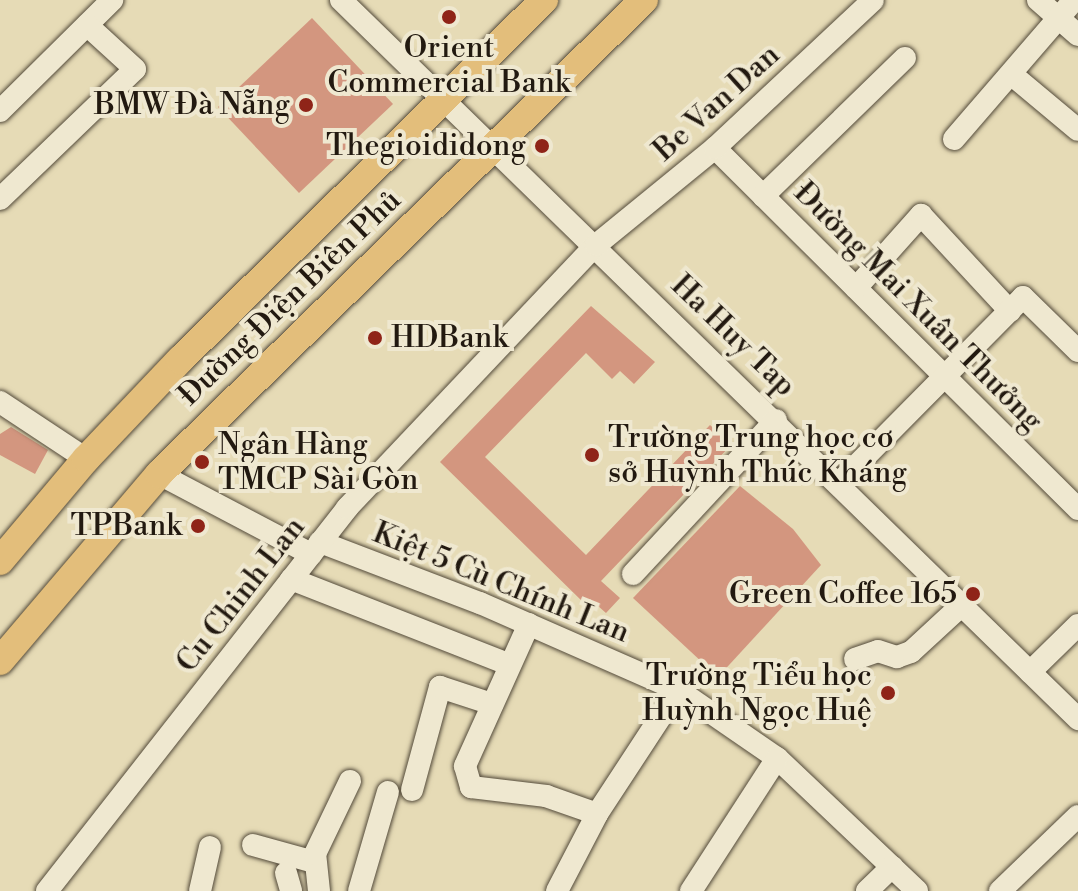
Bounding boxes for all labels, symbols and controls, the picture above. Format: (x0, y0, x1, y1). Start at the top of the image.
marker: Orient Commercial Bank (440, 8, 458, 26)
place label: Orient Commercial Bank (328, 30, 570, 100)
street label: Be Van Dan (647, 37, 787, 169)
place label: BMW Đà Nẵng (94, 87, 290, 123)
marker: BMW Đà Nẵng (297, 96, 315, 114)
place label: Thegioididong (326, 128, 526, 164)
marker: Thegioididong (533, 137, 551, 155)
street label: Đường Mai Xuân Thưởng (786, 175, 1050, 439)
street label: Đường Điện Biên Phủ (171, 183, 409, 413)
street label: Ha Huy Tap (663, 268, 803, 404)
place label: HDBank (391, 320, 508, 356)
marker: HDBank (366, 329, 384, 347)
place label: Trường Trung học cơ sở Huỳnh Thúc Kháng (608, 420, 907, 490)
place label: Ngân Hàng TMCP Sài Gòn (218, 427, 418, 498)
marker: Trường Trung học cơ sở Huỳnh Thúc Kháng (583, 446, 601, 464)
marker: Ngân Hàng TMCP Sài Gòn (193, 453, 211, 471)
place label: TPBank (71, 508, 182, 544)
street label: Cu Chinh Lan (169, 510, 313, 680)
street label: Kiệt 5 Cù Chính Lan (367, 515, 635, 651)
marker: TPBank (189, 517, 207, 535)
place label: Green Coffee 165 (729, 576, 957, 612)
marker: Green Coffee 165 (964, 585, 982, 603)
place label: Trường Tiểu học Huỳnh Ngọc Huệ (642, 658, 872, 728)
marker: Trường Tiểu học Huỳnh Ngọc Huệ (879, 684, 897, 702)

